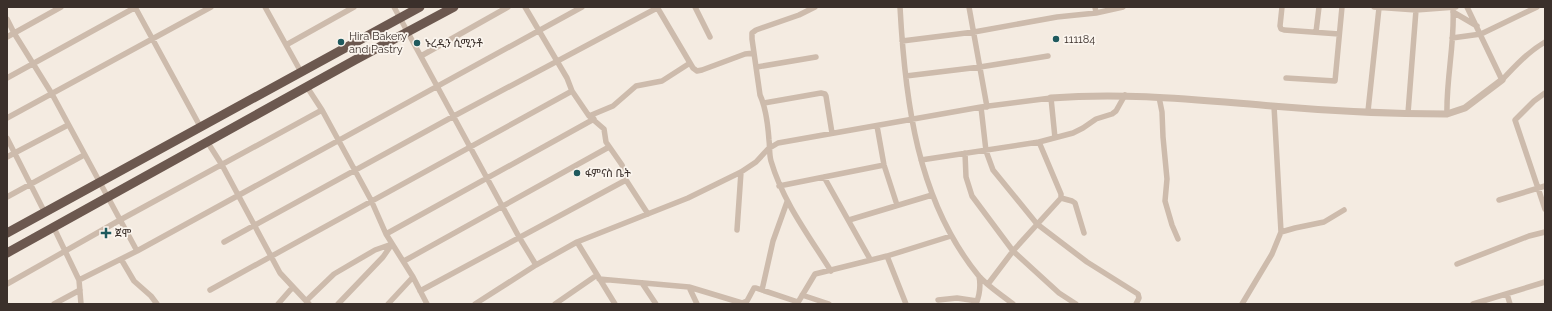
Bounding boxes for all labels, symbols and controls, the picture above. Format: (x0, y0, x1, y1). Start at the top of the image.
place label: Hira Bakery and Pastry (349, 30, 407, 56)
place label: 111184 (1064, 33, 1095, 46)
marker: 111184 (1051, 34, 1061, 44)
marker: Hira Bakery and Pastry (336, 37, 346, 47)
place label: ኑረዲን ሲሚንቶ (425, 37, 483, 50)
marker: ኑረዲን ሲሚንቶ (412, 38, 422, 48)
place label: ፋምናስ ቤት (585, 167, 631, 180)
marker: ፋምናስ ቤት (572, 168, 582, 178)
marker: ጀሞ (100, 227, 112, 239)
place label: ጀሞ (115, 227, 132, 240)

